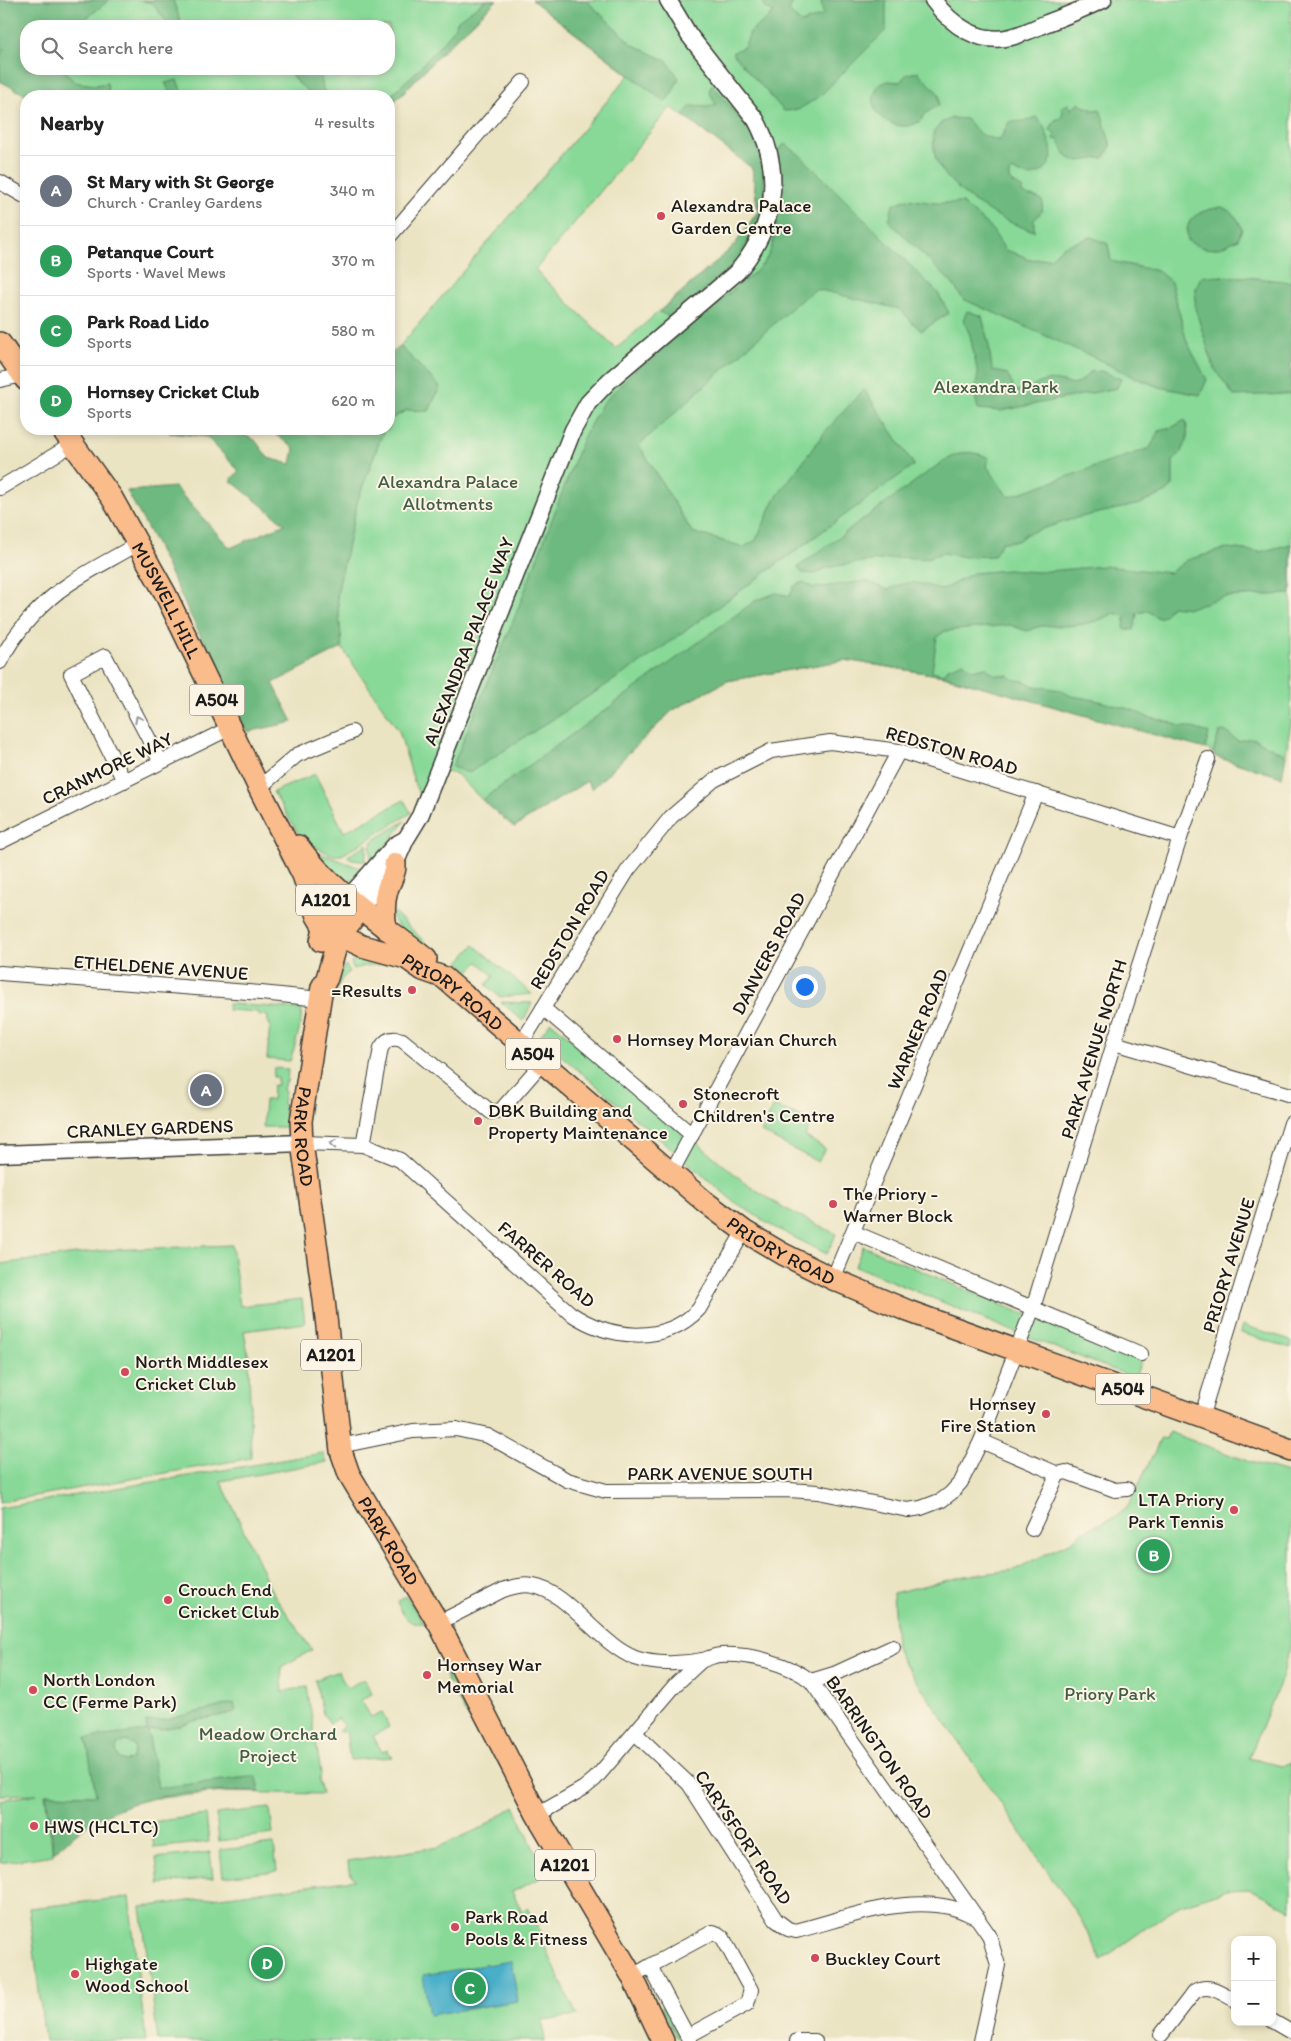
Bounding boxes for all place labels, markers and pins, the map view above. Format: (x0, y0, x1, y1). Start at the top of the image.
place label: Alexandra Palace Garden Centre (671, 194, 811, 239)
marker: Alexandra Palace Garden Centre (655, 210, 667, 222)
place label: =Results (331, 979, 402, 1002)
marker: =Results (406, 984, 418, 996)
place label: Hornsey Moravian Church (627, 1028, 837, 1051)
marker: Hornsey Moravian Church (611, 1033, 623, 1045)
pin: A (190, 1071, 222, 1109)
place label: Stonecroft Children's Centre (693, 1082, 835, 1127)
marker: Stonecroft Children's Centre (677, 1098, 689, 1110)
place label: DBK Building and Property Maintenance (488, 1099, 668, 1144)
marker: DBK Building and Property Maintenance (472, 1115, 484, 1127)
place label: The Priory - Warner Block (843, 1182, 953, 1227)
marker: The Priory - Warner Block (827, 1198, 839, 1210)
place label: North Middlesex Cricket Club (135, 1350, 268, 1395)
marker: North Middlesex Cricket Club (119, 1366, 131, 1378)
place label: Hornsey Fire Station (941, 1392, 1036, 1437)
marker: Hornsey Fire Station (1040, 1408, 1052, 1420)
place label: LTA Priory Park Tennis (1128, 1488, 1224, 1533)
marker: LTA Priory Park Tennis (1228, 1504, 1240, 1516)
pin: B (1138, 1536, 1170, 1574)
place label: Crouch End Cricket Club (178, 1578, 280, 1623)
marker: Crouch End Cricket Club (162, 1594, 174, 1606)
place label: Hornsey War Memorial (437, 1653, 542, 1698)
place label: North London CC (Ferme Park) (43, 1668, 177, 1713)
marker: Hornsey War Memorial (421, 1669, 433, 1681)
marker: North London CC (Ferme Park) (27, 1684, 39, 1696)
place label: HWS (HCLTC) (44, 1815, 159, 1838)
marker: HWS (HCLTC) (28, 1820, 40, 1832)
place label: Park Road Pools & Fitness (465, 1905, 588, 1950)
marker: Park Road Pools & Fitness (449, 1921, 461, 1933)
pin: D (251, 1944, 283, 1982)
place label: Buckley Court (825, 1947, 941, 1970)
place label: Highgate Wood School (85, 1952, 190, 1997)
marker: Buckley Court (809, 1952, 821, 1964)
marker: Highgate Wood School (69, 1968, 81, 1980)
pin: C (454, 1969, 486, 2007)

